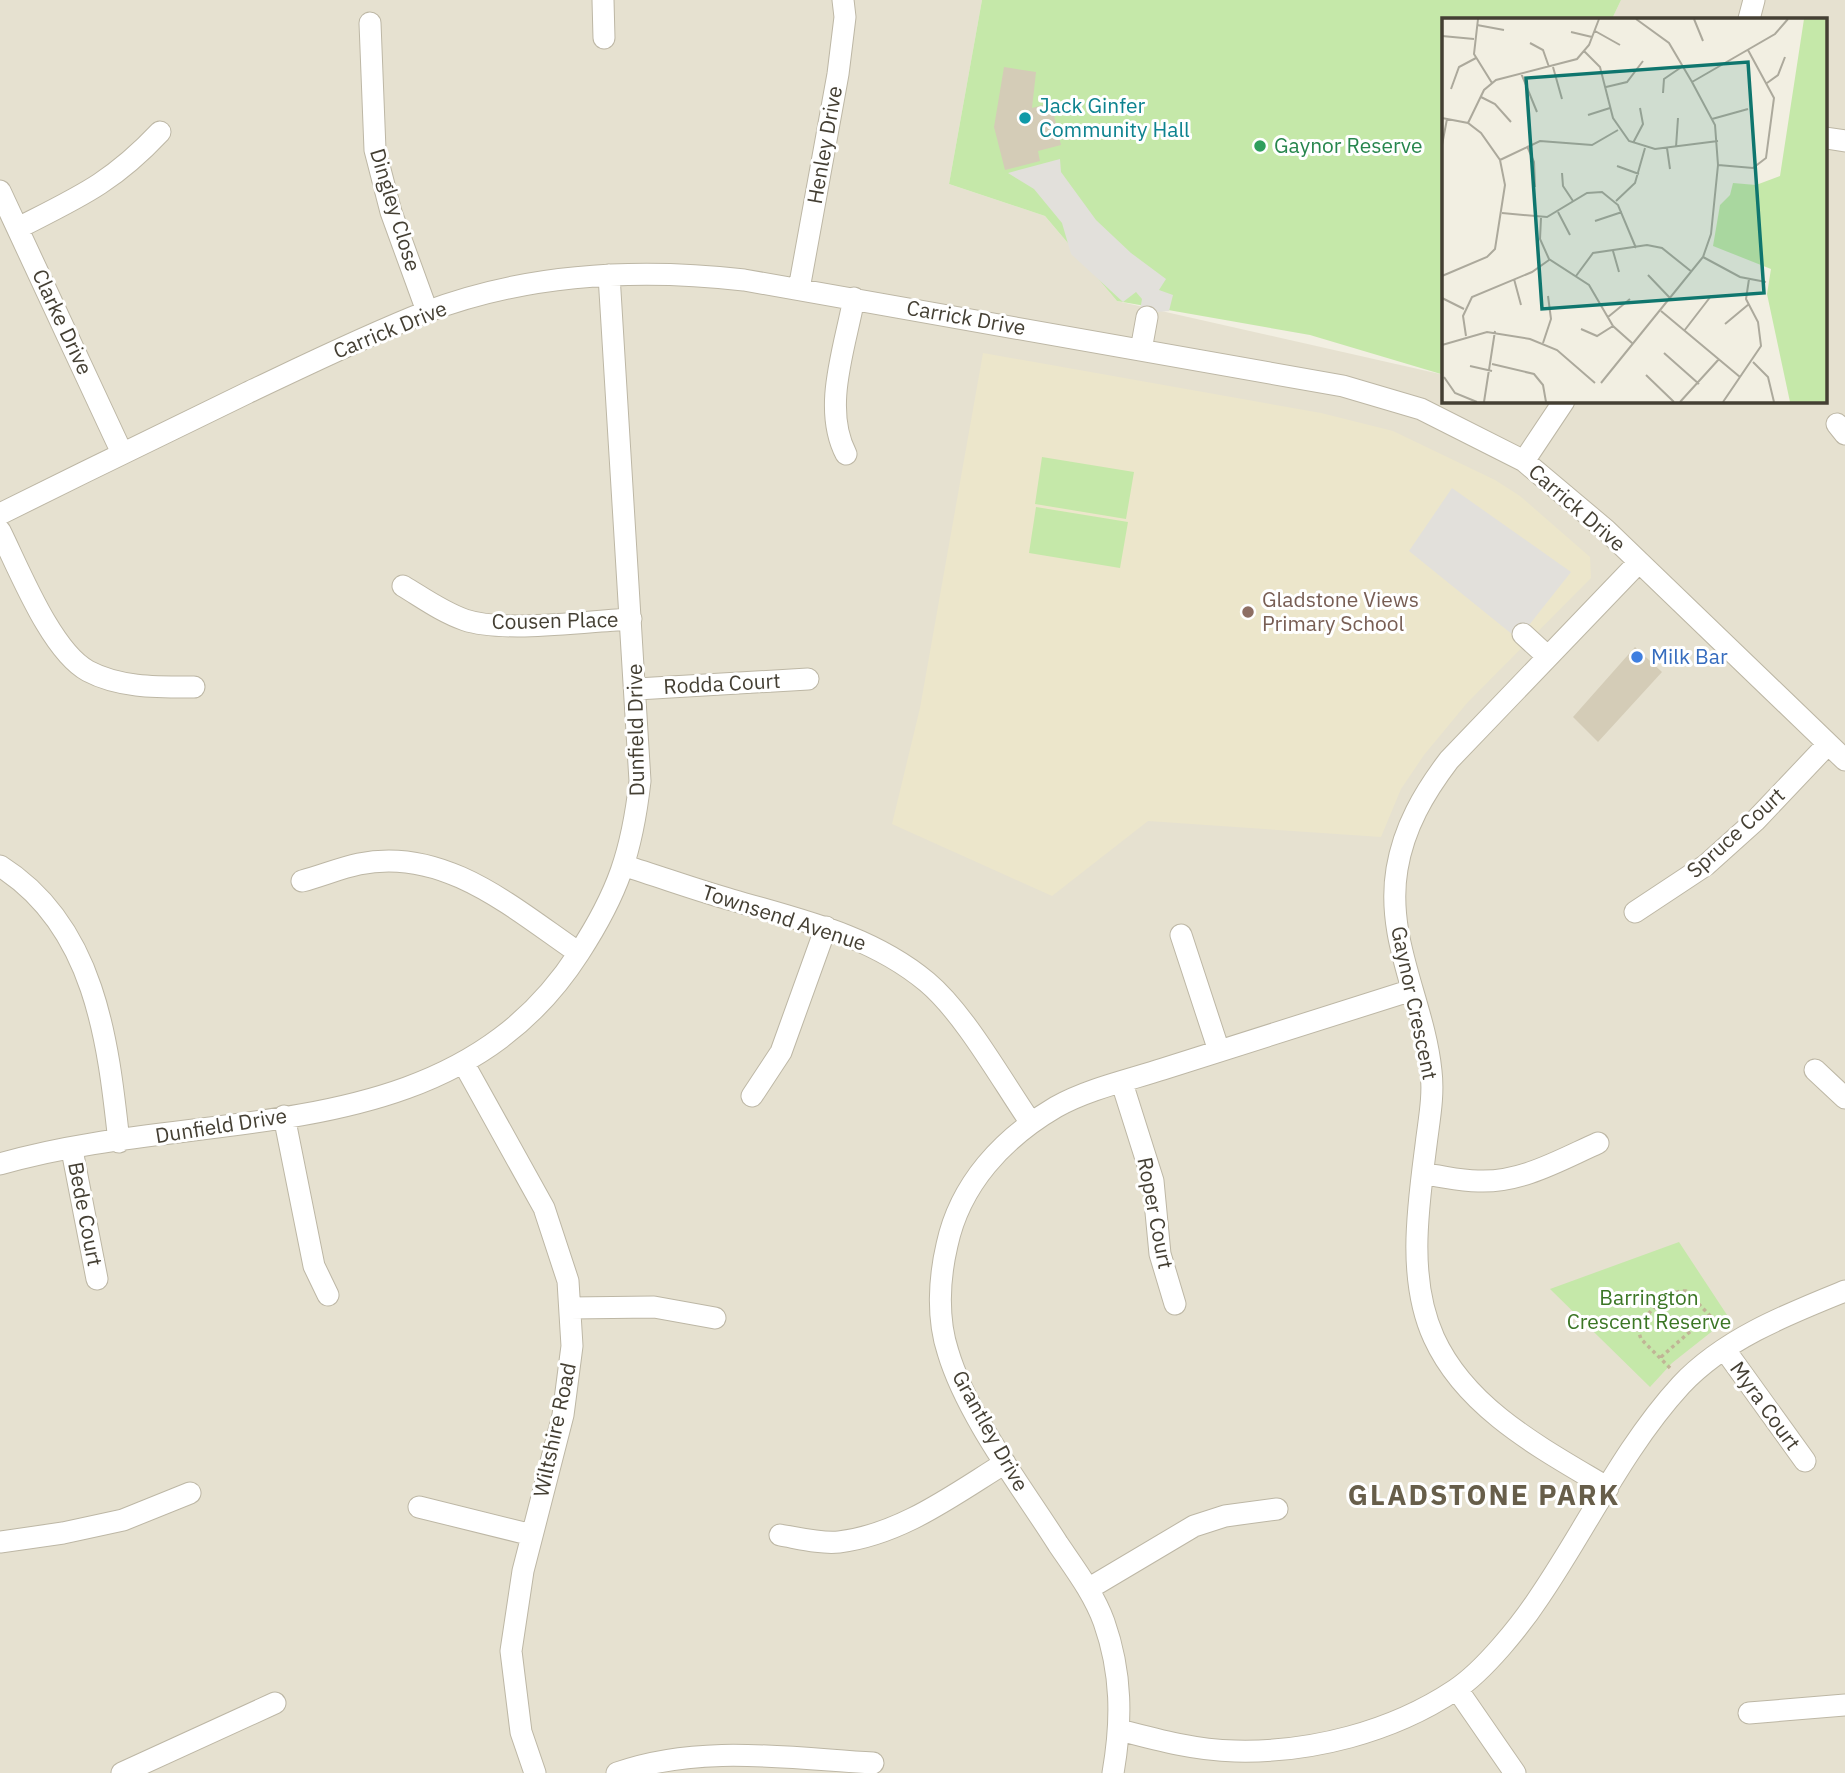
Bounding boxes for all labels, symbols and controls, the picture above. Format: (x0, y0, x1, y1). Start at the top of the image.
inset map (1442, 18, 1828, 402)
street label: Henley Drive (800, 83, 848, 206)
place label: Jack Ginfer Community Hall (1039, 91, 1190, 143)
marker: Jack Ginfer Community Hall (1017, 110, 1033, 126)
place label: Gaynor Reserve (1274, 131, 1423, 159)
marker: Gaynor Reserve (1252, 138, 1268, 154)
street label: Dingley Close (364, 145, 428, 275)
street label: Clarke Drive (26, 264, 100, 379)
street label: Carrick Drive (905, 293, 1028, 341)
street label: Carrick Drive (329, 294, 451, 365)
street label: Carrick Drive (1523, 457, 1632, 557)
place label: Gladstone Views Primary School (1262, 585, 1419, 637)
marker: Gladstone Views Primary School (1240, 604, 1256, 620)
street label: Cousen Place (491, 605, 619, 635)
place label: Milk Bar (1651, 642, 1728, 670)
marker: Milk Bar (1629, 649, 1645, 665)
street label: Dunfield Drive (620, 663, 650, 797)
street label: Rodda Court (663, 666, 781, 700)
street label: Spruce Court (1680, 781, 1790, 884)
street label: Townsend Avenue (699, 877, 870, 957)
street label: Gaynor Crescent (1385, 923, 1445, 1082)
street label: Dunfield Drive (153, 1101, 289, 1149)
street label: Roper Court (1131, 1155, 1181, 1271)
street label: Bede Court (62, 1159, 110, 1268)
park label: Barrington Crescent Reserve (1567, 1283, 1731, 1335)
street label: Myra Court (1724, 1355, 1807, 1455)
street label: Wiltshire Road (526, 1360, 582, 1500)
street label: Grantley Drive (946, 1365, 1036, 1496)
district label: GLADSTONE PARK (1348, 1476, 1620, 1513)

